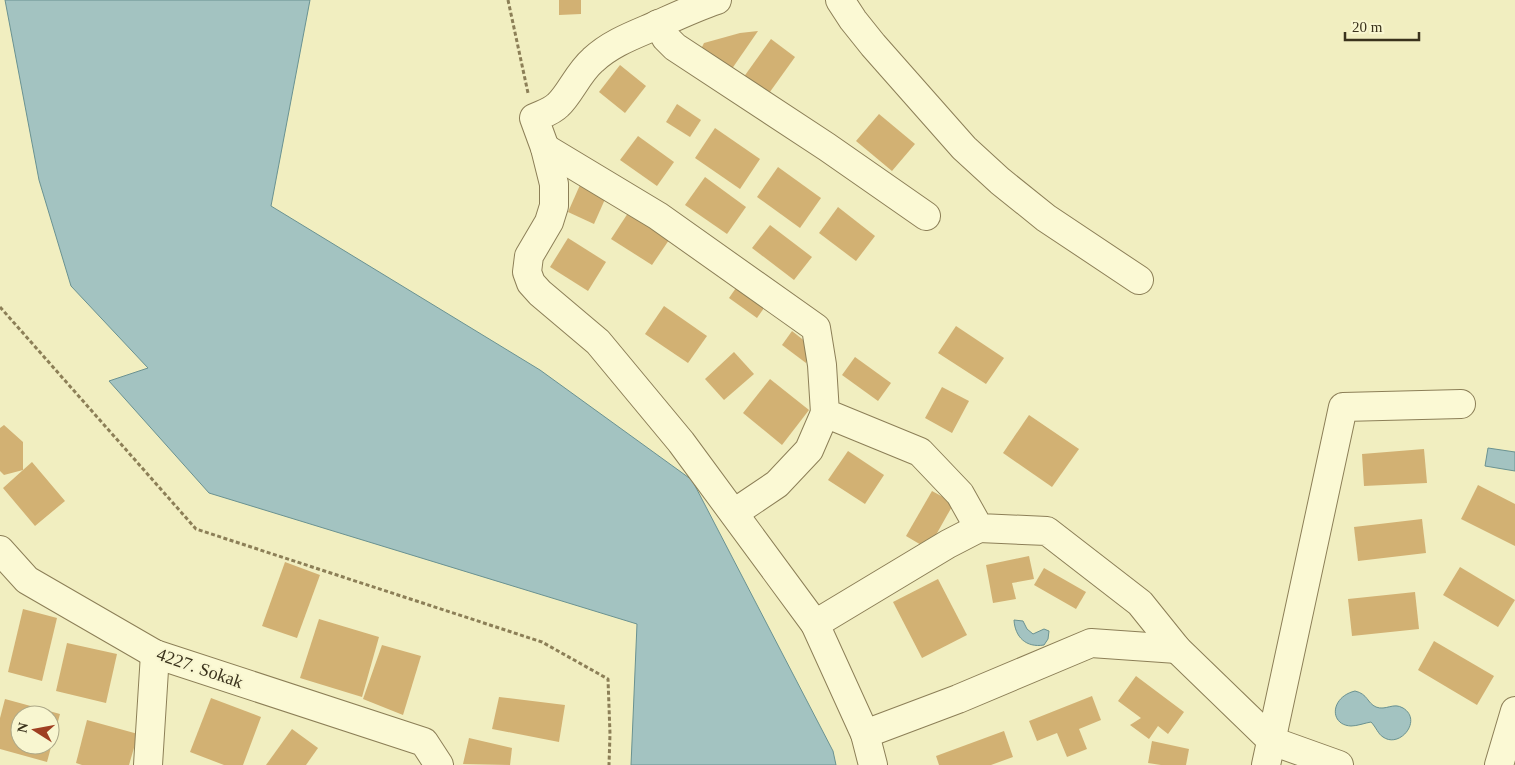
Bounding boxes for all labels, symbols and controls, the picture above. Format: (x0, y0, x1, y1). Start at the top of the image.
scale bar (1345, 10, 1419, 42)
text: 20 m (1352, 19, 1383, 35)
street label: 4227. Sokak (154, 644, 246, 692)
north arrow (10, 705, 60, 755)
text: N (14, 721, 31, 734)

